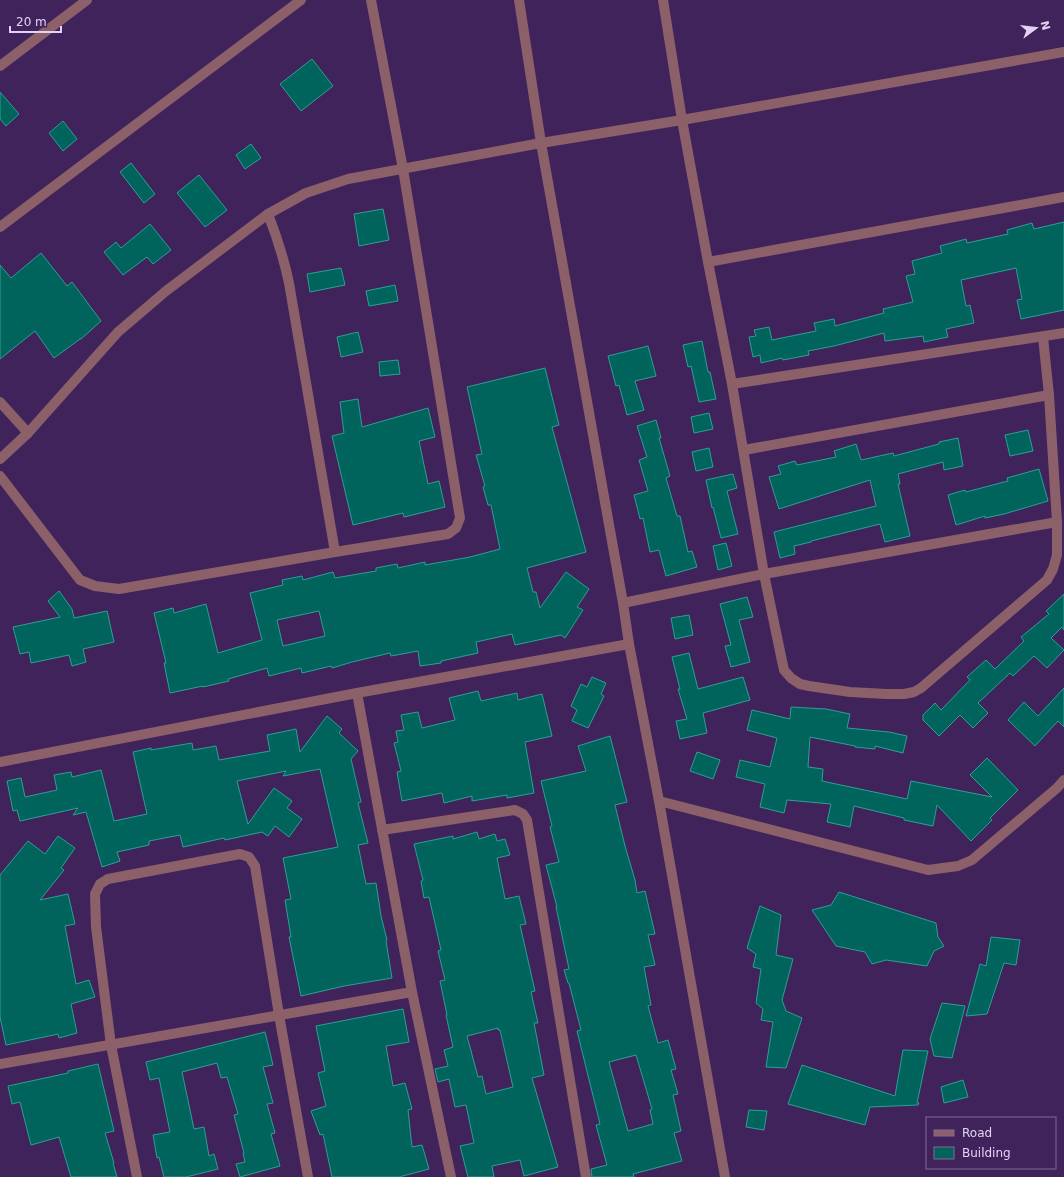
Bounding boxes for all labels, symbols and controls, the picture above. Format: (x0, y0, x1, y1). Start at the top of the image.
scale bar (10, 8, 61, 34)
north arrow (1016, 8, 1056, 48)
text: 20 m (16, 15, 47, 29)
text: N (1038, 19, 1053, 32)
legend (926, 1117, 1056, 1169)
text: Road (962, 1126, 992, 1140)
text: Building (962, 1146, 1011, 1160)

